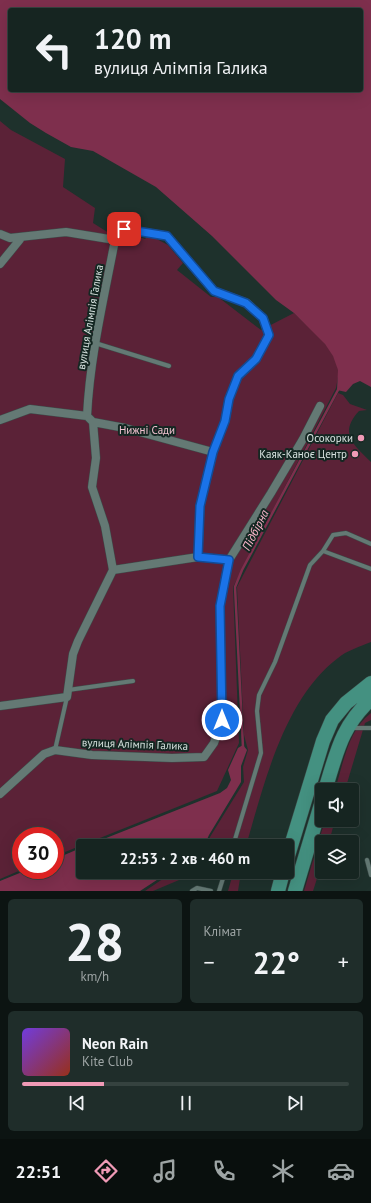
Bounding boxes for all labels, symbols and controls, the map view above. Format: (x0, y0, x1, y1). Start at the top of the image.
text: 120 m (94, 20, 171, 57)
icon: left (28, 24, 80, 76)
text: вулиця Алімпія Галика (94, 56, 268, 79)
pin (107, 212, 141, 246)
icon: arrive (113, 218, 135, 240)
street label: вулиця Алімпія Галика (74, 264, 106, 370)
park label: Нижні Сади (119, 423, 175, 437)
place label: Осокорки (307, 431, 353, 445)
marker: Осокорки (356, 433, 366, 443)
place label: Каяк-Каноє Центр (259, 447, 347, 461)
marker: Каяк-Каноє Центр (350, 449, 360, 459)
water label: Підбірна (238, 507, 272, 553)
position arrow (201, 699, 243, 741)
street label: вулиця Алімпія Галика (82, 735, 188, 753)
map controls (315, 783, 359, 879)
button: sound (315, 783, 359, 827)
speed limit sign: 30 (12, 827, 64, 879)
button: layers (315, 835, 359, 879)
text: 22:53 · 2 хв · 460 m (120, 849, 250, 868)
text: 28 (65, 908, 124, 975)
text: Клімат (204, 923, 241, 940)
text: 22° (253, 943, 300, 982)
text: − (204, 948, 215, 976)
text: + (338, 948, 349, 976)
text: km/h (81, 968, 109, 985)
text: Neon Rain (82, 1034, 148, 1053)
text: Kite Club (82, 1053, 133, 1070)
icon: previous (66, 1092, 88, 1114)
icon: pause (175, 1092, 197, 1114)
icon: next (284, 1092, 306, 1114)
icon: directions (92, 1157, 120, 1185)
icon: music (151, 1157, 179, 1185)
icon: phone (210, 1157, 238, 1185)
icon: climate (269, 1157, 297, 1185)
icon: car (327, 1157, 355, 1185)
text: 22:51 (15, 1160, 61, 1183)

